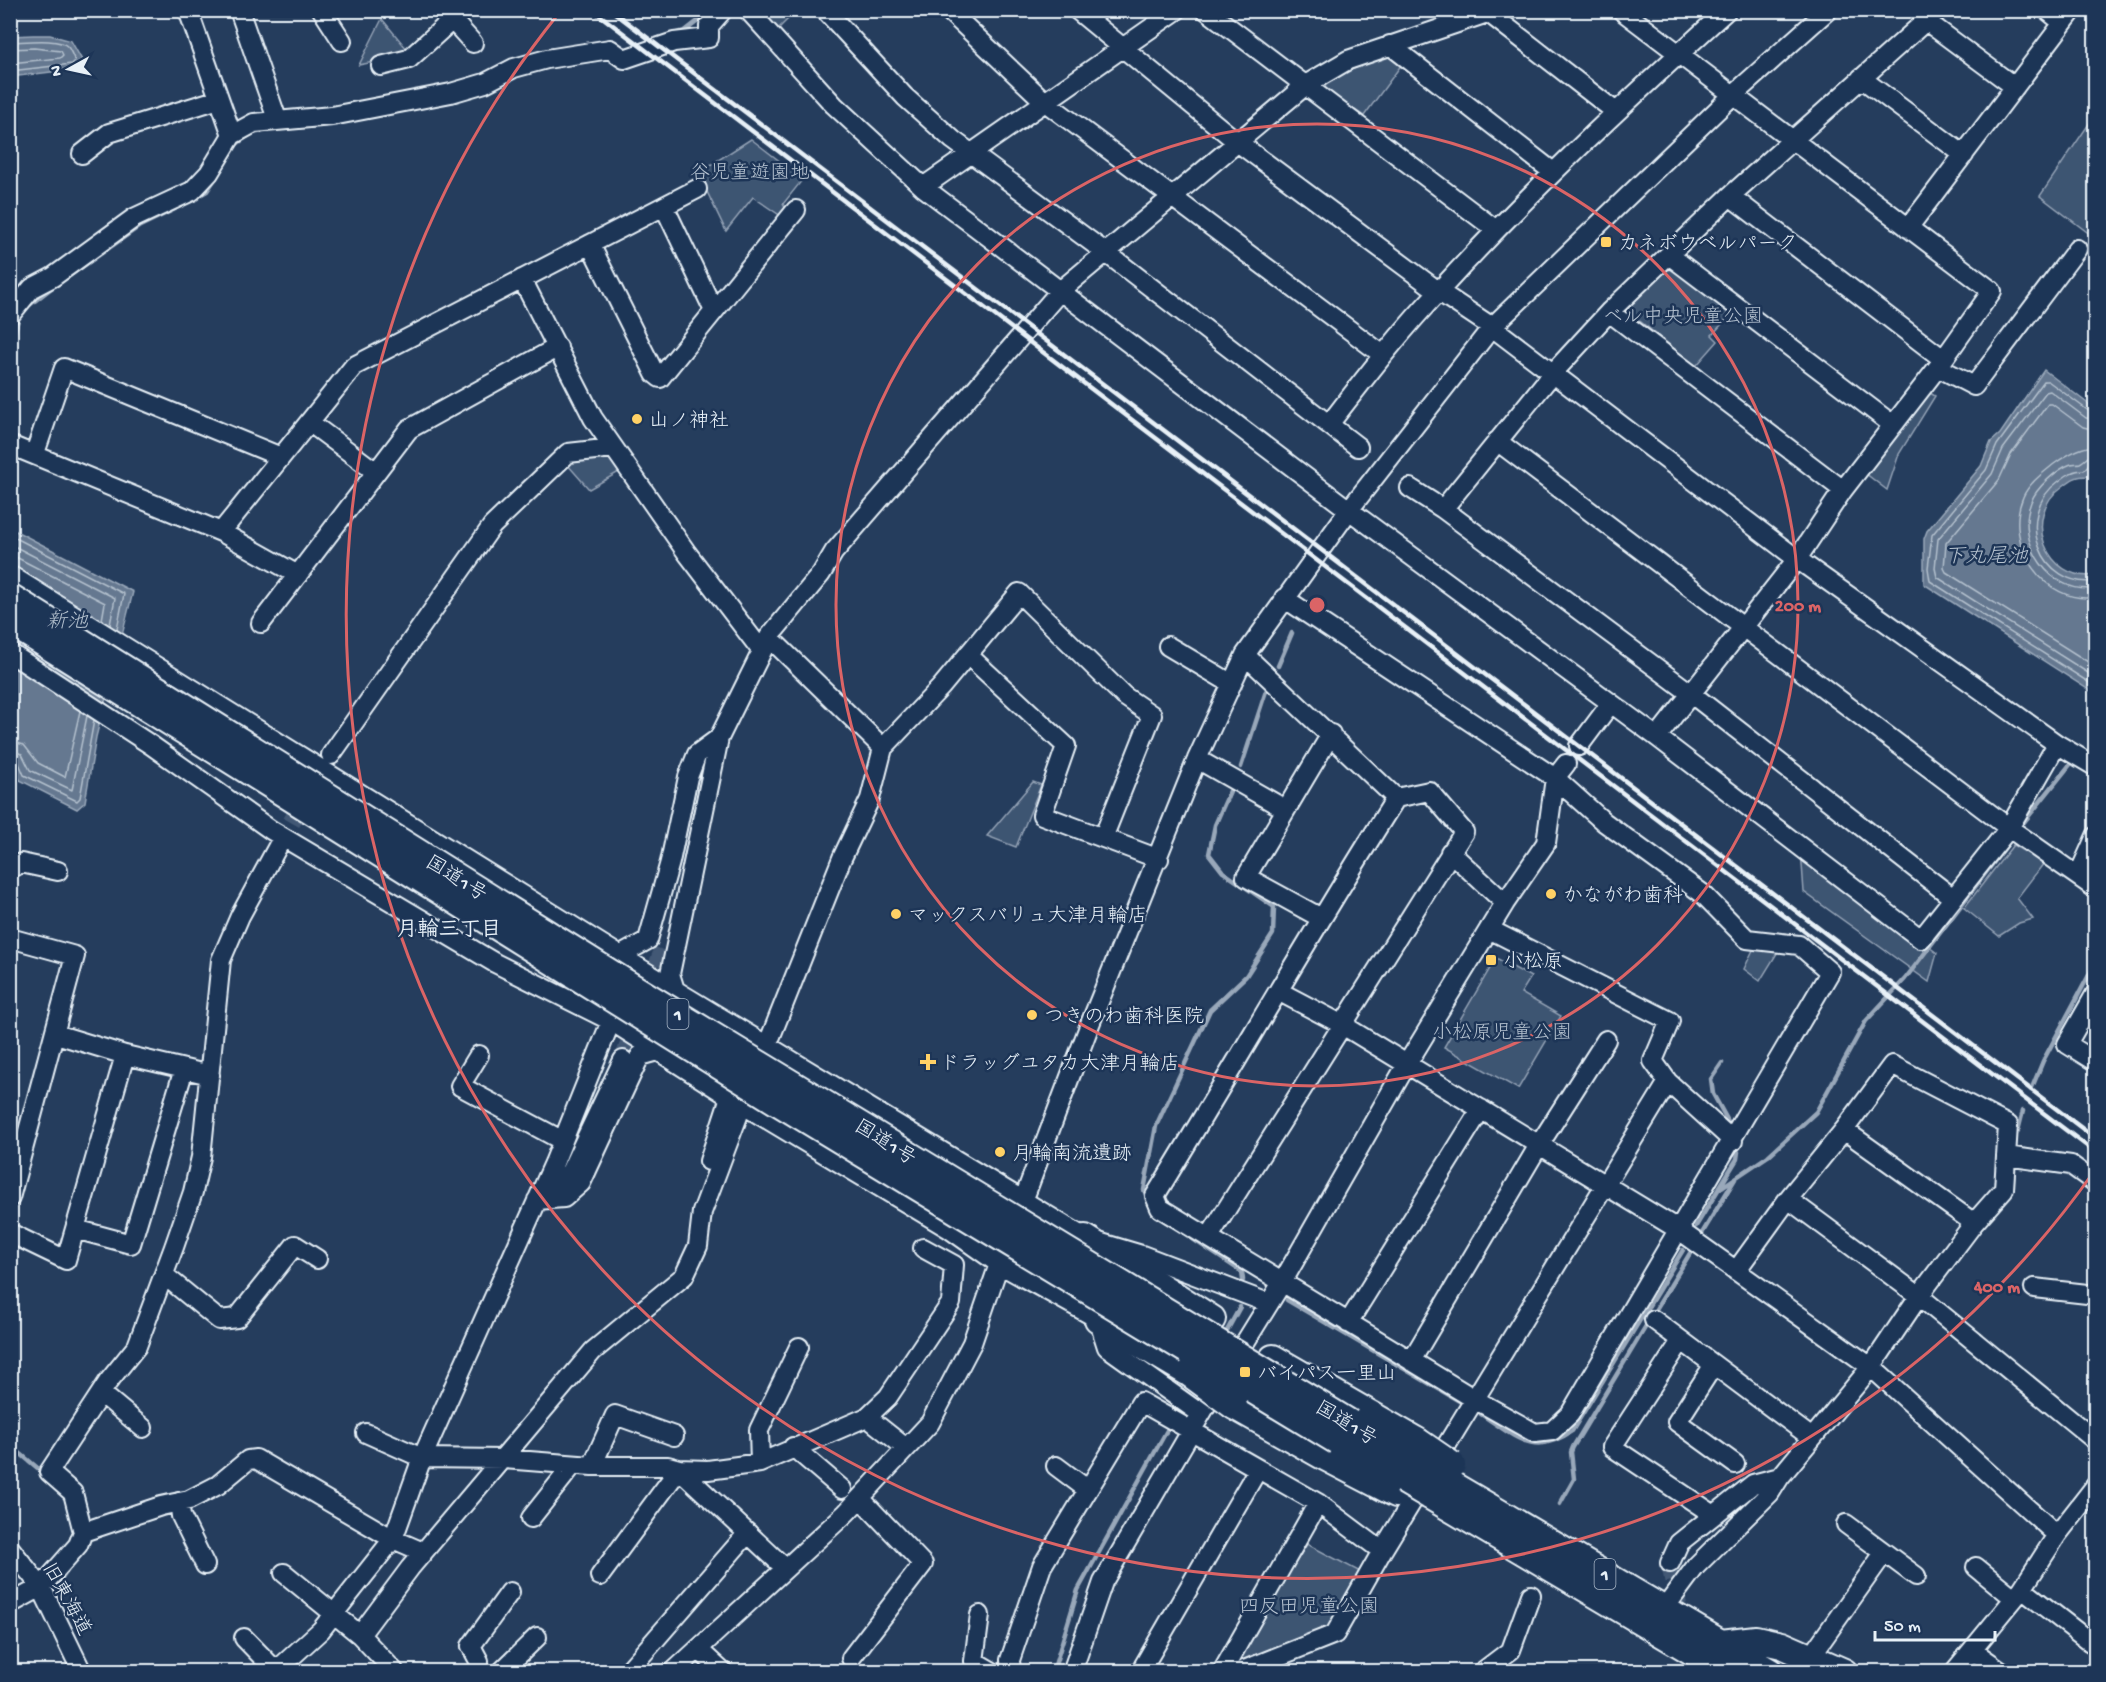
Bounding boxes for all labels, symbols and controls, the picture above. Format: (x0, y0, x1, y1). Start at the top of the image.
north arrow (39, 39, 99, 99)
text: N (47, 64, 68, 77)
park label: 谷児童遊園地 (690, 161, 810, 186)
place label: カネボウベルパーク (1618, 233, 1798, 257)
marker: カネボウベルパーク (1599, 235, 1613, 249)
park label: ベル中央児童公園 (1603, 305, 1763, 330)
place label: 山ノ神社 (649, 409, 729, 434)
marker: 山ノ神社 (630, 412, 644, 426)
water label: 下丸尾池 (1944, 545, 2029, 571)
centre of rings (1307, 595, 1327, 615)
text: 200 m (1775, 597, 1821, 618)
water label: 新池 (46, 610, 89, 636)
street label: 国道1号 (420, 851, 491, 908)
place label: かながわ歯科 (1563, 884, 1683, 909)
marker: かながわ歯科 (1544, 887, 1558, 901)
place label: マックスバリュ大津月輪店 (908, 904, 1148, 929)
marker: マックスバリュ大津月輪店 (889, 907, 903, 921)
district label: 月輪三丁目 (397, 917, 502, 944)
place label: 小松原 (1503, 951, 1563, 975)
marker: 小松原 (1484, 953, 1498, 967)
road number: 1 (668, 999, 688, 1029)
place label: つきのわ歯科医院 (1044, 1005, 1204, 1030)
marker: つきのわ歯科医院 (1025, 1008, 1039, 1022)
park label: 小松原児童公園 (1432, 1021, 1572, 1046)
place label: ドラッグユタカ大津月輪店 (940, 1052, 1180, 1077)
marker: ドラッグユタカ大津月輪店 (921, 1055, 935, 1069)
street label: 国道1号 (849, 1115, 920, 1172)
place label: 月輪南流遺跡 (1012, 1142, 1132, 1167)
marker: 月輪南流遺跡 (993, 1145, 1007, 1159)
text: 400 m (1973, 1278, 2020, 1299)
place label: バイパス一里山 (1257, 1364, 1397, 1387)
marker: バイパス一里山 (1238, 1365, 1252, 1379)
street label: 国道1号 (1310, 1397, 1381, 1452)
street label: 旧東海道 (35, 1558, 96, 1640)
road number: 1 (1594, 1559, 1616, 1589)
park label: 四反田児童公園 (1239, 1595, 1379, 1620)
scale bar (1875, 1604, 1995, 1642)
text: 50 m (1884, 1617, 1921, 1638)

